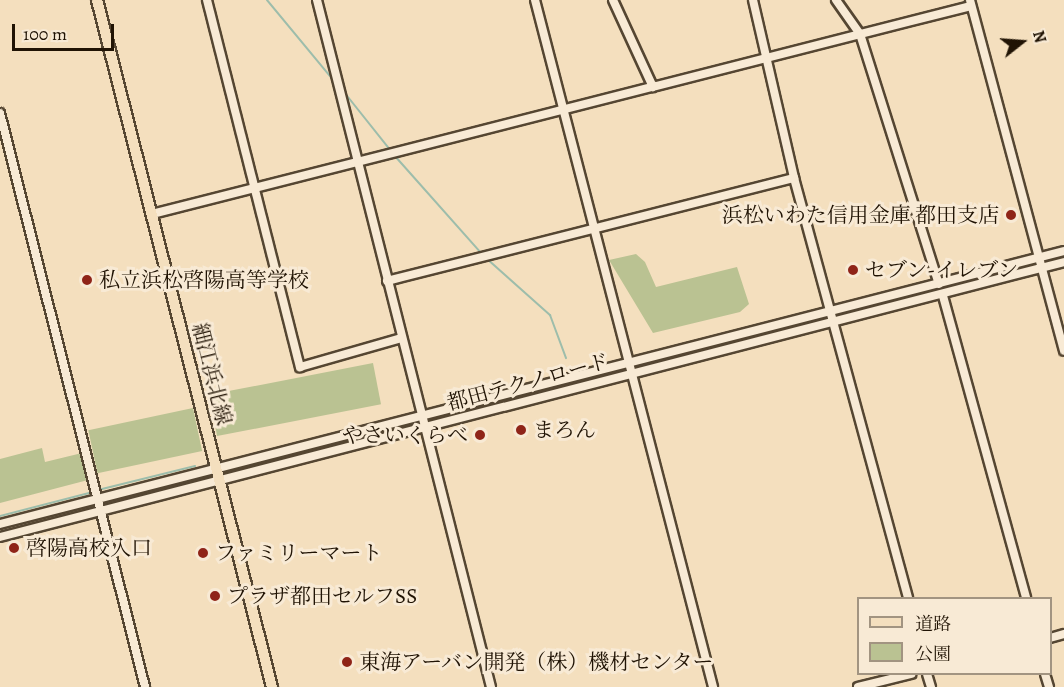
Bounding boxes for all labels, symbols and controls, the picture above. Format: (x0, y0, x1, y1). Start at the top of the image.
scale bar (15, 12, 117, 50)
north arrow (992, 12, 1052, 72)
text: 100 m (23, 22, 67, 46)
text: N (1027, 28, 1051, 46)
place label: 浜松いわた信用金庫 都田支店 (722, 202, 999, 228)
marker: 浜松いわた信用金庫 都田支店 (1004, 208, 1018, 222)
place label: セブン-イレブン (865, 257, 1020, 283)
marker: セブン-イレブン (846, 263, 860, 277)
place label: 私立浜松啓陽高等学校 (99, 267, 309, 293)
marker: 私立浜松啓陽高等学校 (80, 273, 94, 287)
street label: 細江浜北線 (187, 320, 237, 428)
street label: 都田テクノロード (444, 348, 612, 416)
place label: まろん (533, 417, 596, 443)
place label: やさいくらべ (342, 422, 468, 448)
marker: まろん (514, 423, 528, 437)
marker: やさいくらべ (473, 428, 487, 442)
place label: 啓陽高校入口 (26, 535, 152, 561)
place label: ファミリーマート (215, 540, 383, 566)
marker: 啓陽高校入口 (7, 541, 21, 555)
marker: ファミリーマート (196, 546, 210, 560)
place label: プラザ都田セルフSS (227, 583, 417, 609)
marker: プラザ都田セルフSS (208, 589, 222, 603)
legend (857, 597, 1052, 675)
text: 道路 (915, 612, 951, 636)
text: 公園 (915, 642, 951, 666)
place label: 東海アーバン開発（株）機材センター (359, 649, 715, 675)
marker: 東海アーバン開発（株）機材センター (340, 655, 354, 669)

